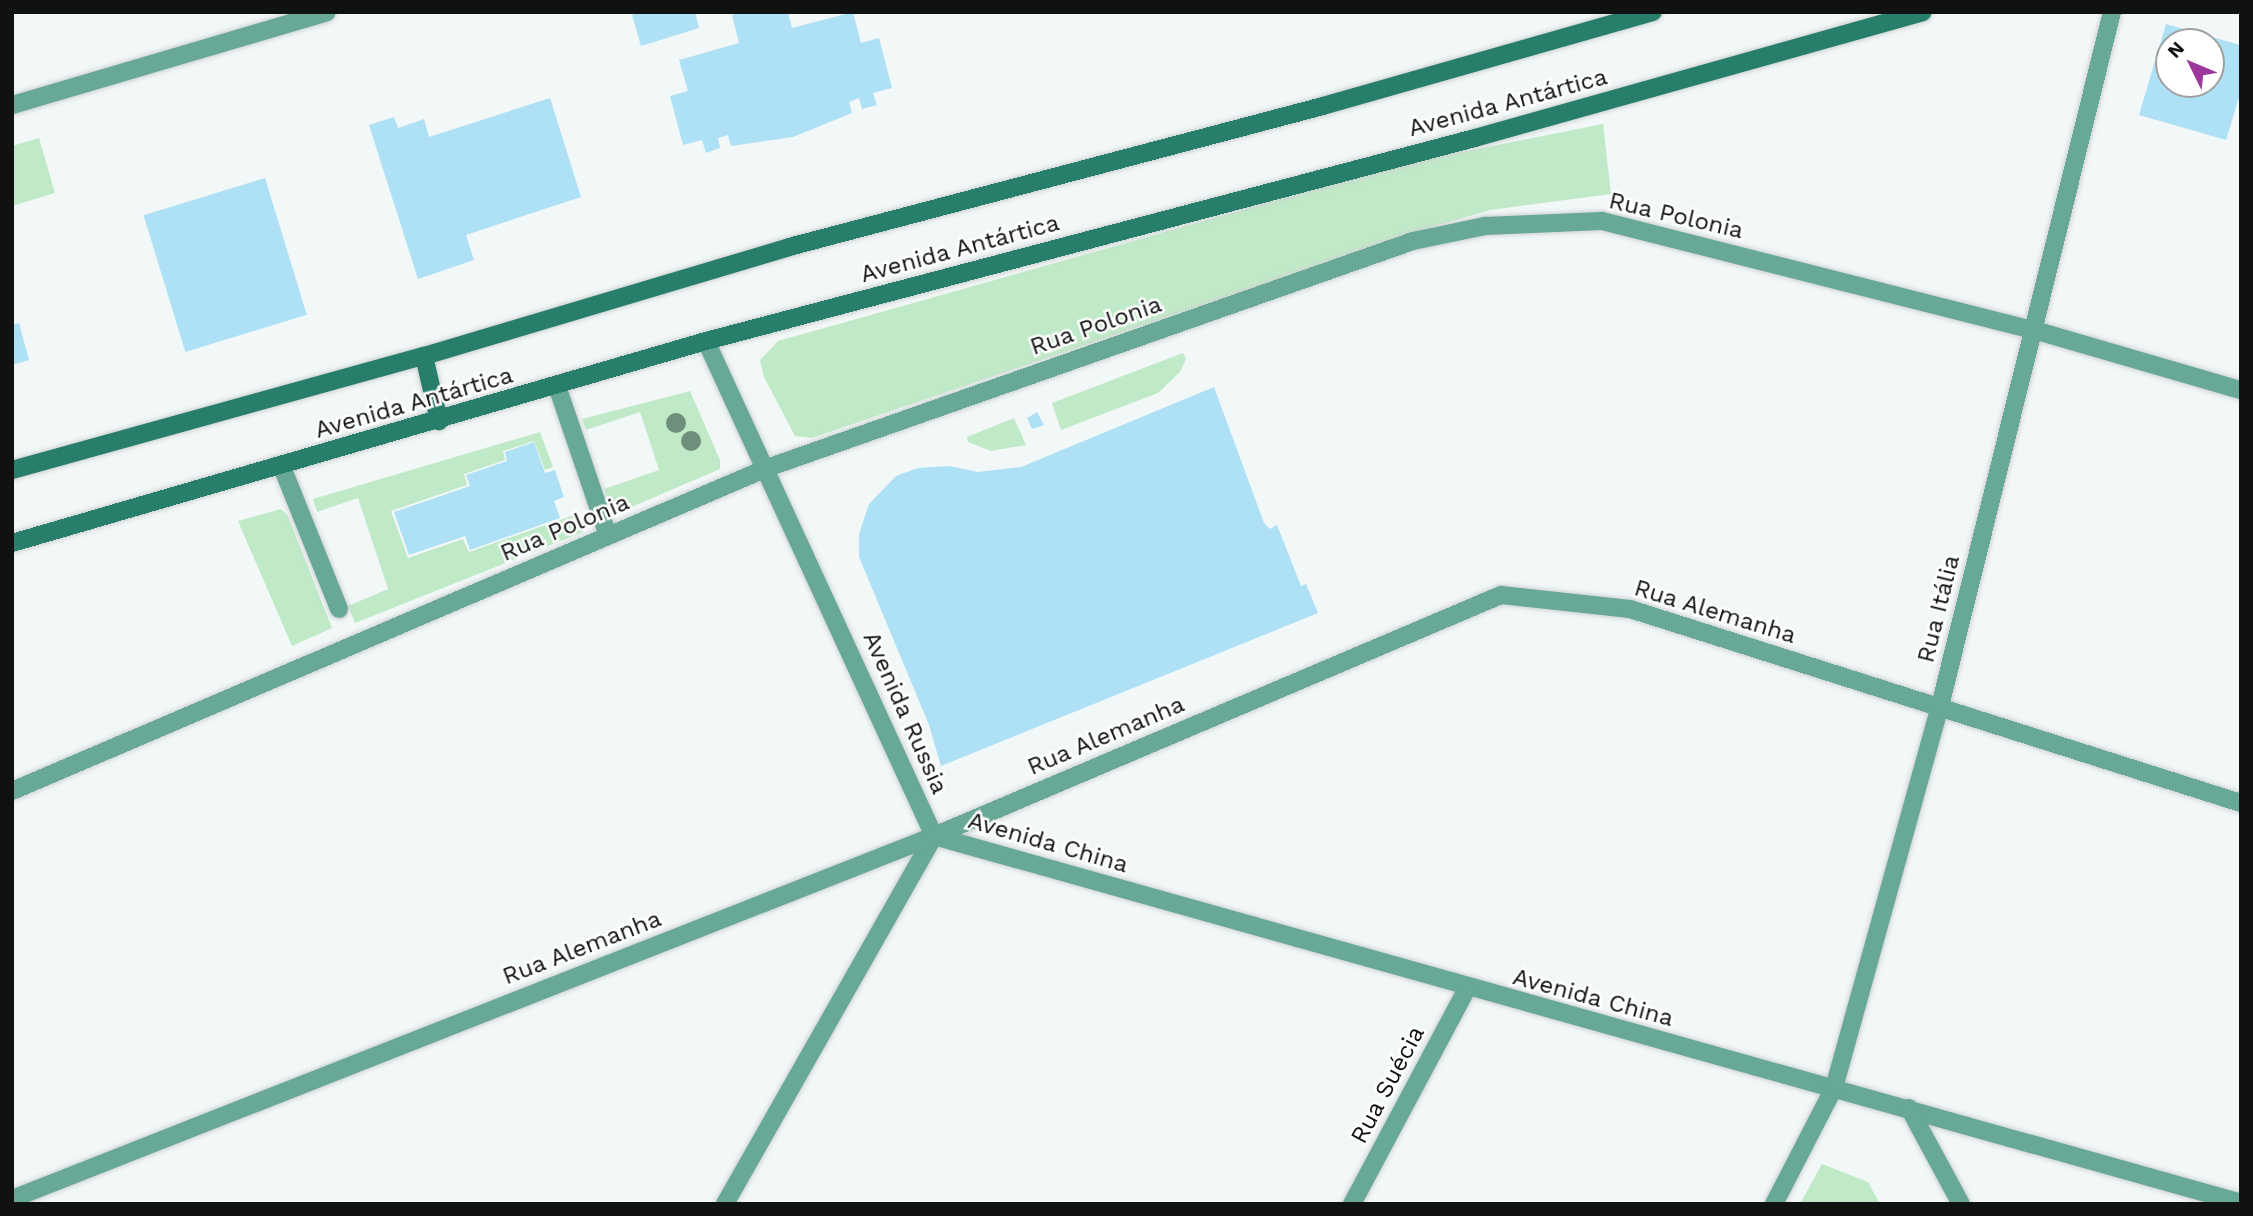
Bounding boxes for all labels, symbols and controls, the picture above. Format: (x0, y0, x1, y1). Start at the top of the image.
north arrow (2155, 28, 2225, 98)
text: N (2163, 37, 2189, 63)
street label: Avenida Antártica (1405, 62, 1611, 144)
street label: Rua Polonia (1606, 186, 1746, 246)
street label: Avenida Antártica (857, 208, 1063, 290)
street label: Rua Polonia (1026, 290, 1166, 362)
street label: Avenida Antártica (311, 361, 517, 445)
street label: Rua Polonia (496, 488, 634, 568)
street label: Rua Itália (1912, 552, 1966, 666)
street label: Rua Alemanha (1630, 574, 1800, 650)
street label: Avenida Russia (856, 627, 954, 799)
street label: Rua Alemanha (1023, 690, 1189, 782)
street label: Avenida China (964, 806, 1132, 880)
street label: Rua Alemanha (498, 904, 666, 992)
street label: Avenida China (1509, 963, 1677, 1033)
street label: Rua Suécia (1345, 1021, 1431, 1149)

